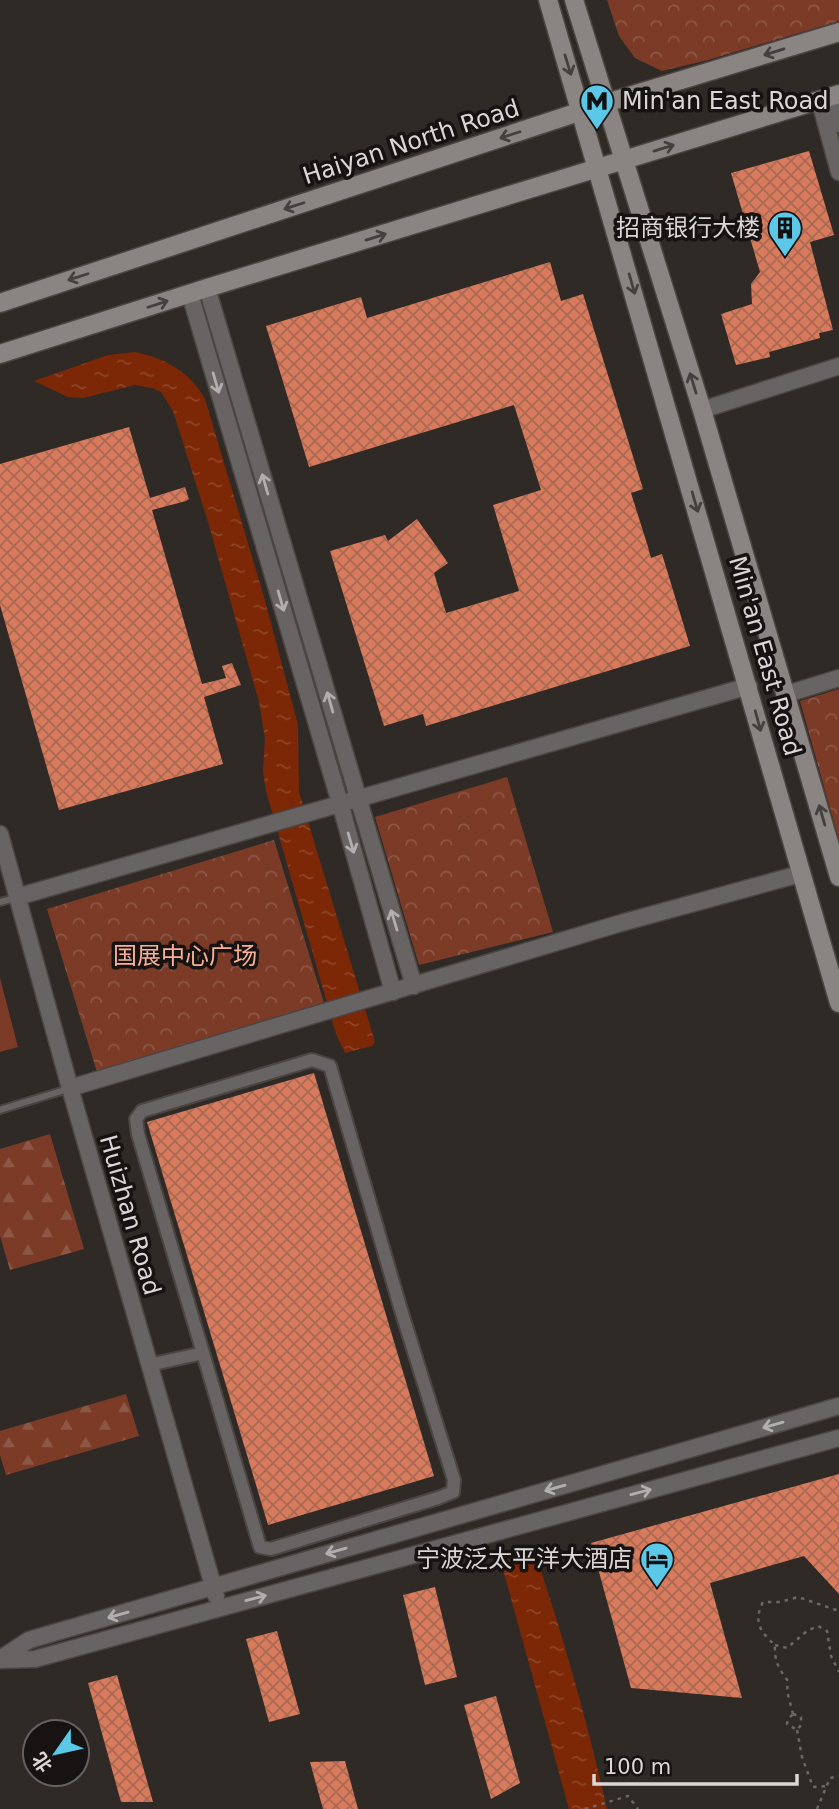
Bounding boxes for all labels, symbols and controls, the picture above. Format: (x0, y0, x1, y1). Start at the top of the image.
one-way arrow (763, 46, 785, 59)
one-way arrow (563, 54, 576, 76)
metro station icon: Min'an East Road (578, 82, 616, 131)
place label: Min'an East Road (622, 87, 828, 115)
street label: Haiyan North Road (299, 94, 523, 190)
one-way arrow (499, 129, 521, 142)
one-way arrow (652, 141, 674, 154)
one-way arrow (283, 200, 305, 213)
building icon: 招商银行大楼 (766, 209, 804, 258)
place label: 招商银行大楼 (616, 214, 760, 242)
one-way arrow (365, 229, 387, 242)
one-way arrow (67, 272, 89, 284)
one-way arrow (626, 273, 639, 295)
one-way arrow (147, 296, 169, 309)
one-way arrow (211, 371, 224, 393)
one-way arrow (686, 372, 699, 394)
one-way arrow (258, 473, 271, 495)
one-way arrow (690, 491, 703, 513)
street label: Min'an East Road (723, 553, 807, 759)
one-way arrow (275, 590, 288, 612)
one-way arrow (322, 691, 335, 713)
one-way arrow (753, 710, 766, 732)
one-way arrow (814, 804, 827, 826)
one-way arrow (345, 831, 358, 854)
one-way arrow (387, 909, 400, 931)
park label: 国展中心广场 (113, 942, 257, 970)
street label: Huizhan Road (94, 1132, 166, 1298)
one-way arrow (763, 1419, 785, 1432)
one-way arrow (544, 1482, 567, 1495)
one-way arrow (630, 1485, 652, 1498)
hotel icon: 宁波泛太平洋大酒店 (638, 1540, 676, 1589)
place label: 宁波泛太平洋大酒店 (416, 1545, 632, 1573)
one-way arrow (326, 1546, 348, 1559)
one-way arrow (244, 1591, 267, 1604)
one-way arrow (107, 1609, 129, 1622)
north arrow (21, 1718, 91, 1788)
scale bar (594, 1742, 797, 1786)
text: 北 (27, 1748, 56, 1777)
text: 100 m (604, 1755, 671, 1779)

